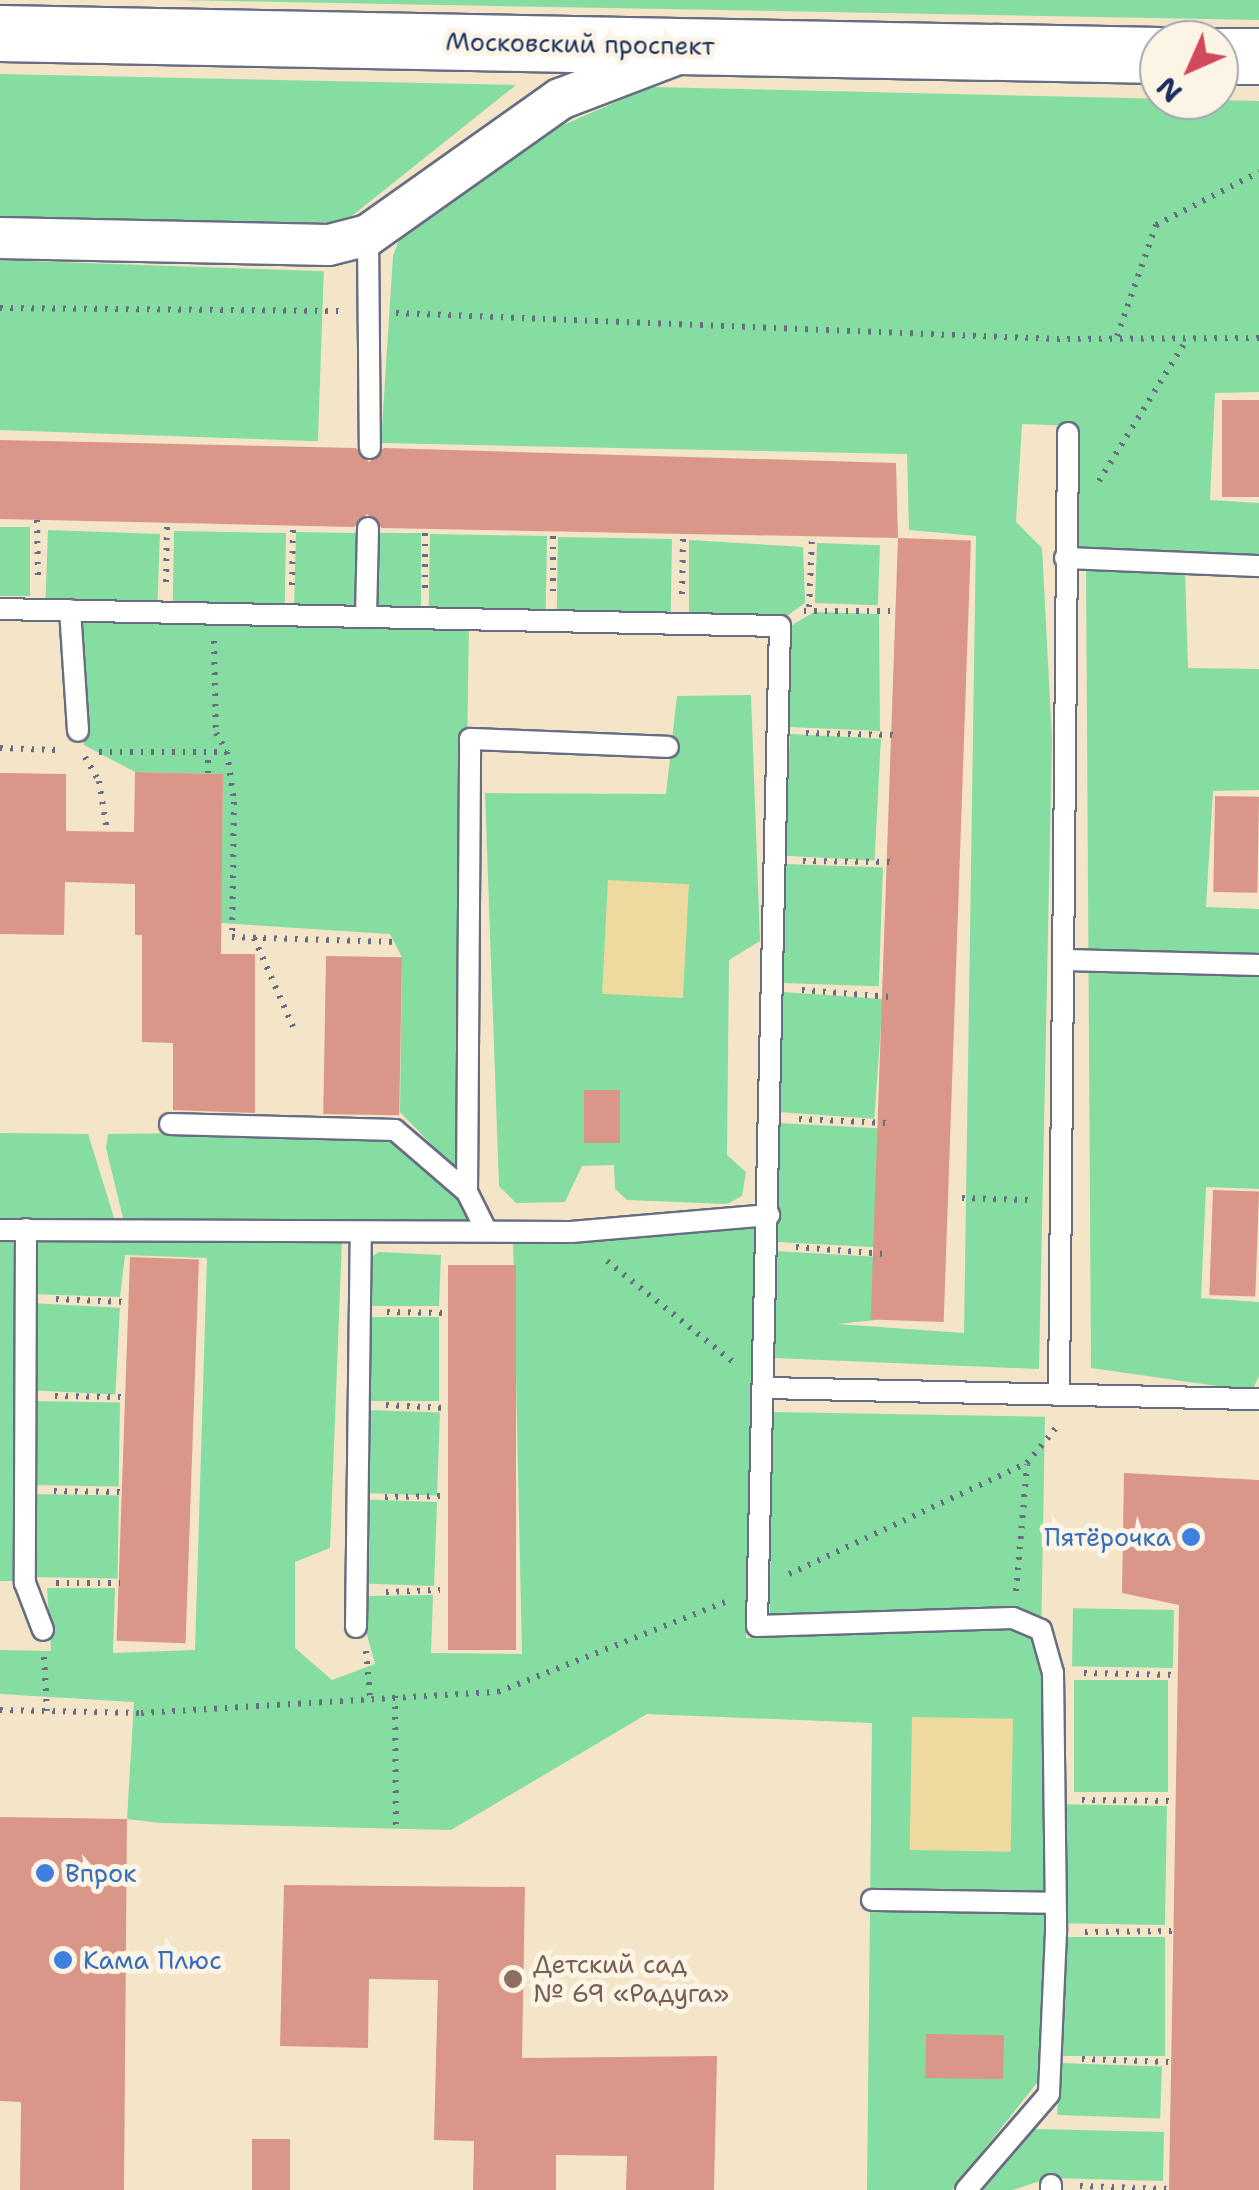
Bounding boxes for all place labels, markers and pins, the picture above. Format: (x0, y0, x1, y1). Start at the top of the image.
place label: Пятёрочка (1044, 1522, 1171, 1552)
marker: Пятёрочка (1180, 1526, 1202, 1548)
place label: Впрок (65, 1858, 137, 1888)
marker: Впрок (34, 1862, 56, 1884)
place label: Кама Плюс (83, 1945, 222, 1975)
marker: Кама Плюс (52, 1949, 74, 1971)
place label: Детский сад № 69 «Радуга» (533, 1950, 729, 2009)
marker: Детский сад № 69 «Радуга» (502, 1968, 524, 1990)

